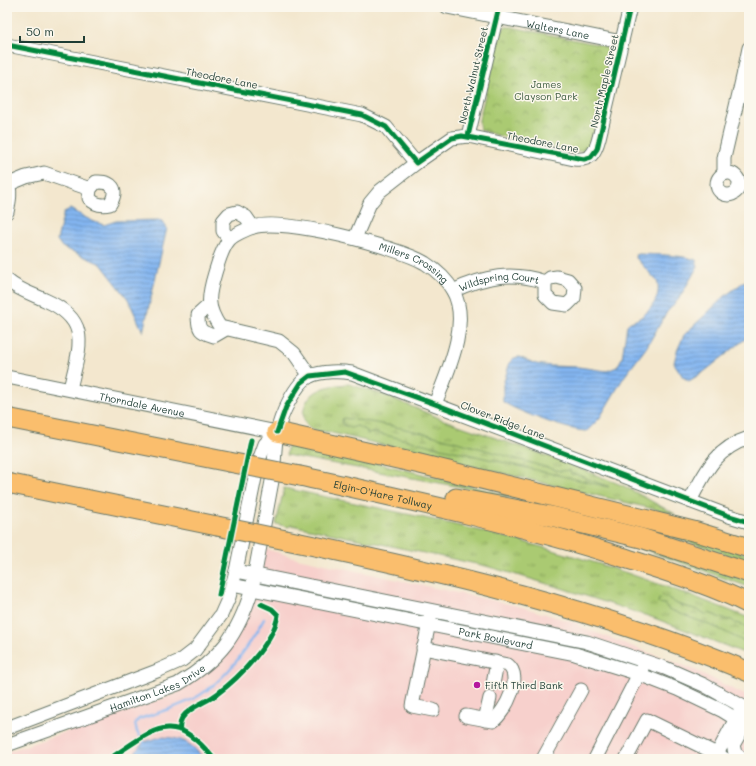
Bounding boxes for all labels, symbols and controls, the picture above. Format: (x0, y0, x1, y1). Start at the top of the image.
street label: Walters Lane (525, 16, 591, 42)
scale bar (20, 18, 84, 44)
text: 50 m (26, 23, 54, 39)
street label: North Walnut Street (455, 25, 491, 125)
street label: North Maple Street (586, 33, 622, 129)
street label: Theodore Lane (185, 64, 259, 92)
park label: James Clayson Park (514, 77, 578, 103)
street label: Theodore Lane (506, 128, 580, 156)
street label: Millers Crossing (377, 239, 452, 287)
street label: Wildspring Court (456, 269, 541, 295)
street label: Thorndale Avenue (98, 389, 186, 420)
street label: Clover Ridge Lane (459, 397, 547, 443)
street label: Elgin-O'Hare Tollway (332, 477, 434, 512)
street label: Park Boulevard (457, 624, 534, 652)
street label: Hamilton Lakes Drive (108, 661, 208, 715)
place label: Fifth Third Bank (485, 678, 563, 692)
marker: Fifth Third Bank (472, 680, 482, 690)

